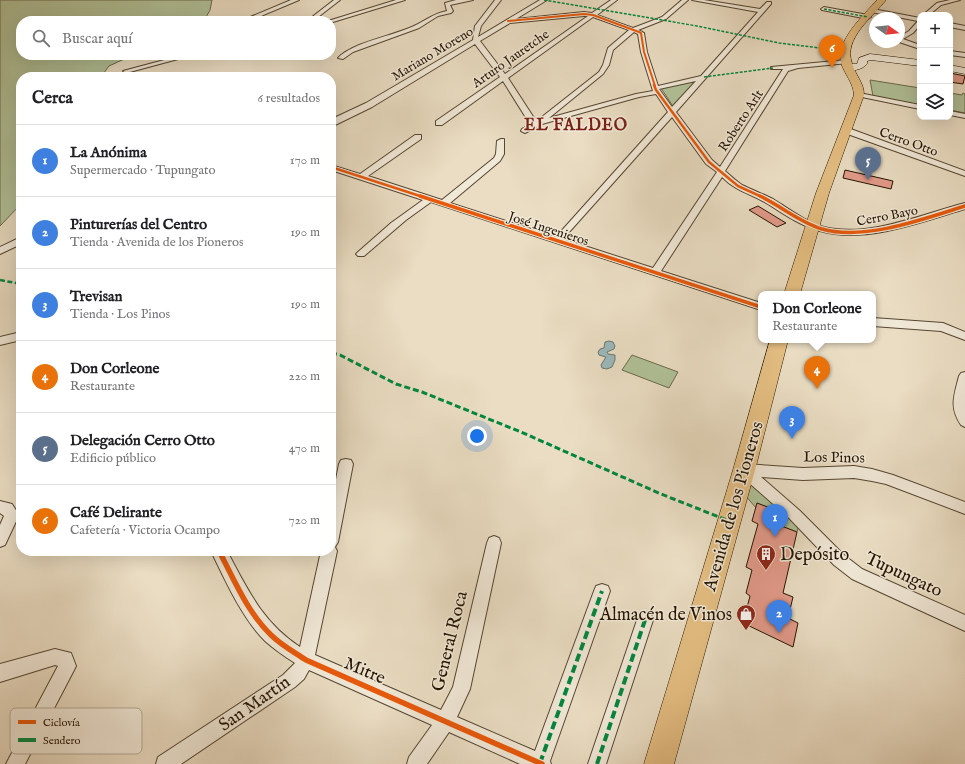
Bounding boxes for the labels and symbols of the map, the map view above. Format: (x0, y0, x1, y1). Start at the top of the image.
north arrow (869, 12, 905, 48)
street label: Mariano Moreno (389, 23, 477, 85)
street label: Arturo Jauretche (468, 26, 553, 93)
pin: 6 (819, 35, 845, 68)
street label: Roberto Arlt (715, 86, 768, 155)
district label: EL FALDEO (524, 116, 628, 136)
street label: Cerro Otto (877, 124, 940, 161)
pin: 5 (855, 147, 881, 180)
street label: Cerro Bayo (855, 202, 919, 231)
street label: José Ingenieros (504, 208, 591, 251)
pin: 4 (804, 356, 830, 389)
pin: 3 (779, 406, 805, 439)
street label: Avenida de los Pioneros (699, 419, 770, 595)
your location (467, 426, 487, 446)
street label: Los Pinos (803, 447, 865, 468)
pin: 1 (762, 504, 788, 537)
building icon: Depósito (755, 543, 777, 571)
place label: Depósito (780, 544, 849, 567)
street label: Tupungato (861, 547, 946, 603)
street label: General Roca (427, 589, 474, 694)
pin: 2 (766, 600, 792, 633)
shop icon: Almacén de Vinos (735, 603, 757, 631)
place label: Almacén de Vinos (599, 604, 732, 627)
street label: Mitre (340, 652, 389, 690)
street label: San Martín (214, 671, 296, 737)
legend (10, 708, 142, 754)
text: Ciclovía (43, 716, 80, 730)
text: Sendero (43, 734, 81, 748)

